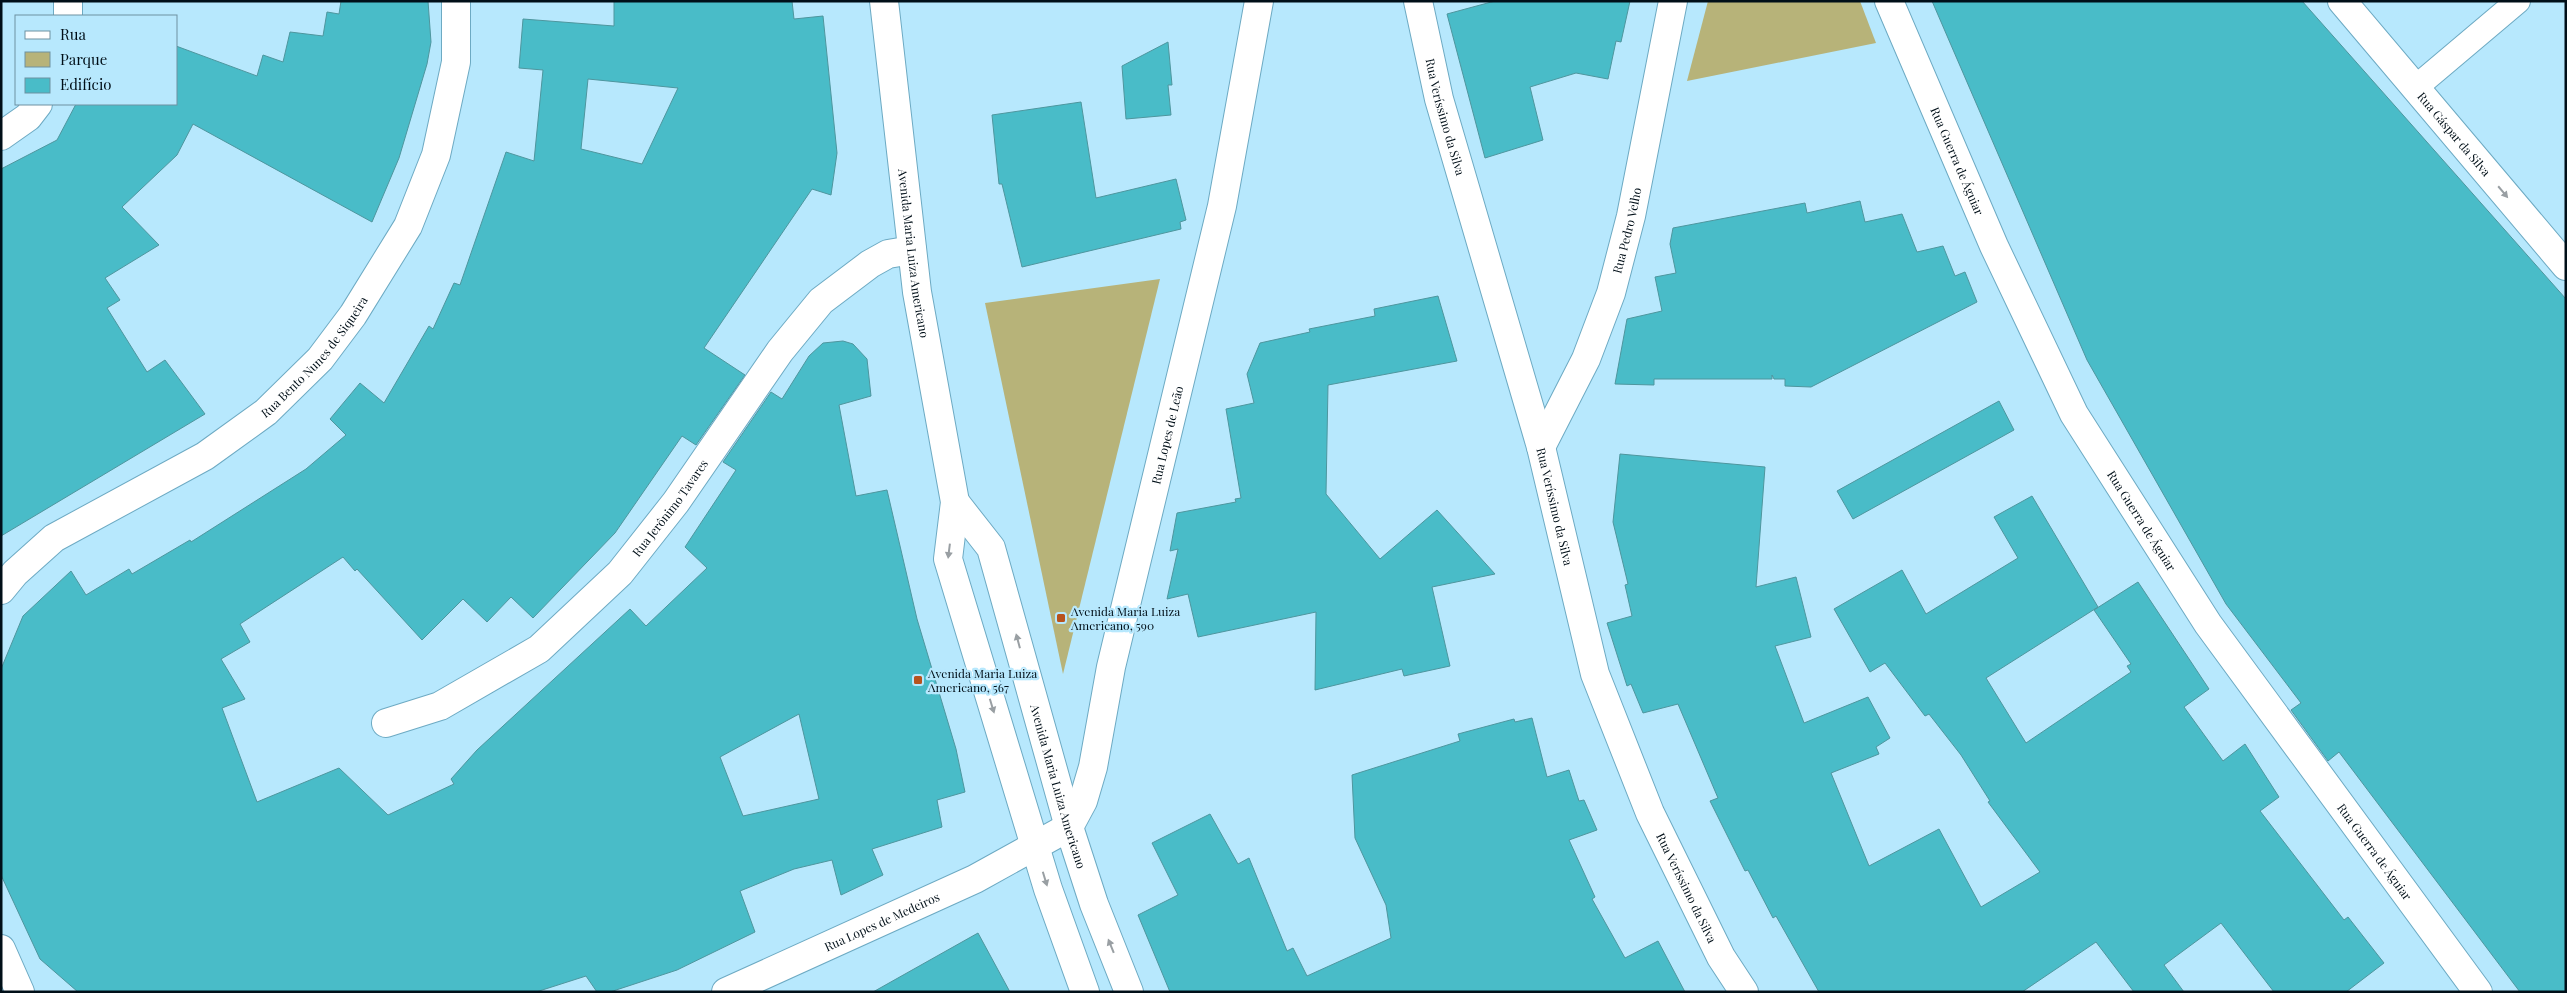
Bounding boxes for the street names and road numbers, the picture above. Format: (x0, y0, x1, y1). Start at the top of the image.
street label: Rua Veríssimo da Silva (1422, 57, 1469, 177)
street label: Rua Gáspar da Silva (2414, 88, 2494, 179)
street label: Rua Guerra de Águiar (1927, 104, 1988, 218)
street label: Avenida Maria Luiza Americano (895, 167, 933, 339)
street label: Rua Pedro Velho (1608, 186, 1644, 275)
street label: Rua Bento Nunes de Siqueira (258, 293, 371, 421)
street label: Rua Lopes de Leão (1147, 384, 1186, 486)
street label: Rua Veríssimo da Silva (1533, 446, 1577, 567)
street label: Rua Jerônimo Tavares (628, 456, 711, 560)
street label: Rua Guerra de Águiar (2104, 467, 2180, 574)
street label: Avenida Maria Luiza Americano (1027, 701, 1090, 871)
street label: Rua Guerra de Águiar (2334, 800, 2416, 904)
street label: Rua Veríssimo da Silva (1653, 830, 1721, 945)
street label: Rua Lopes de Medeiros (822, 888, 942, 954)

